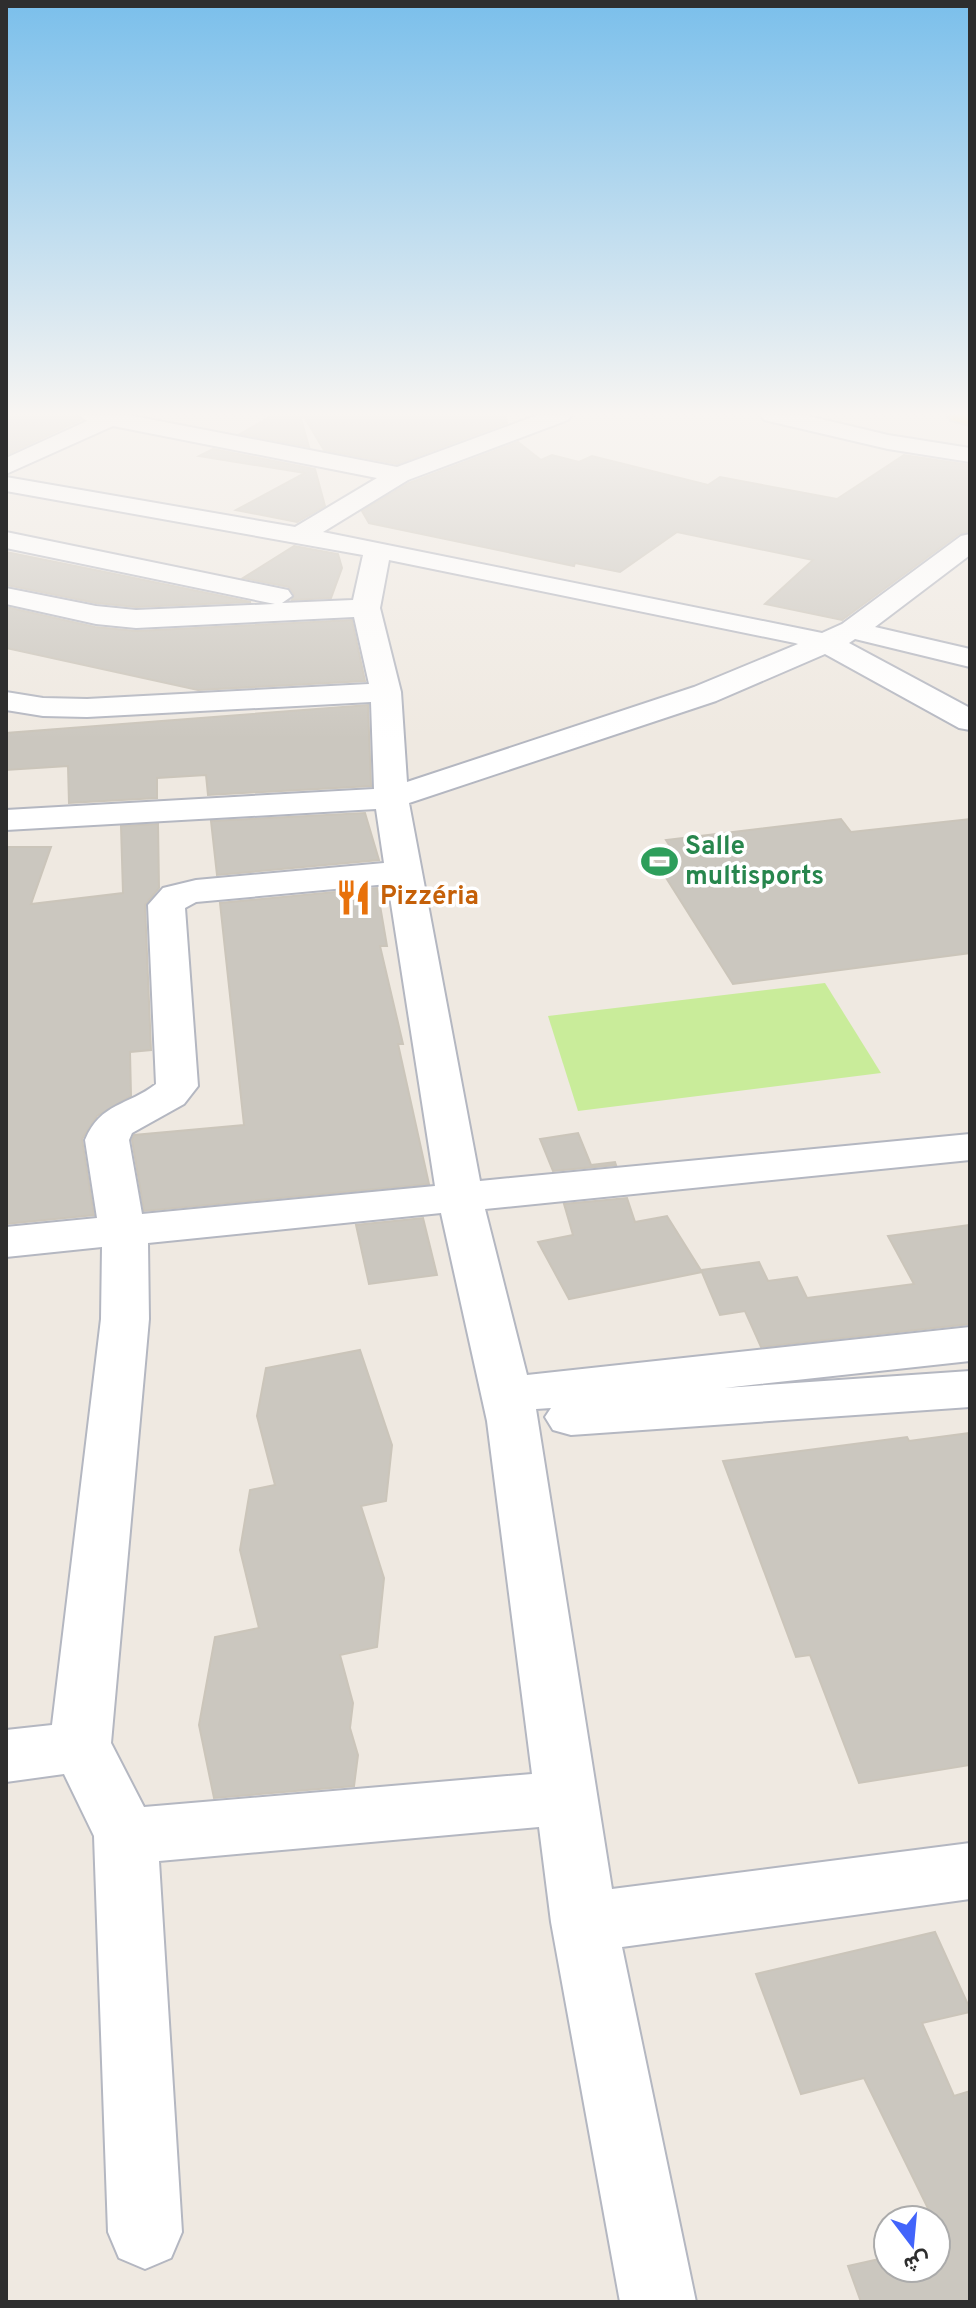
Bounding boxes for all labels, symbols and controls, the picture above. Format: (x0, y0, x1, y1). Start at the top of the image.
place label: Salle multisports (685, 831, 824, 894)
sports icon: Salle multisports (640, 843, 678, 881)
restaurant icon: Pizzéria (335, 878, 373, 916)
place label: Pizzéria (380, 881, 479, 914)
north arrow (872, 2204, 952, 2284)
text: ش (900, 2244, 933, 2277)

